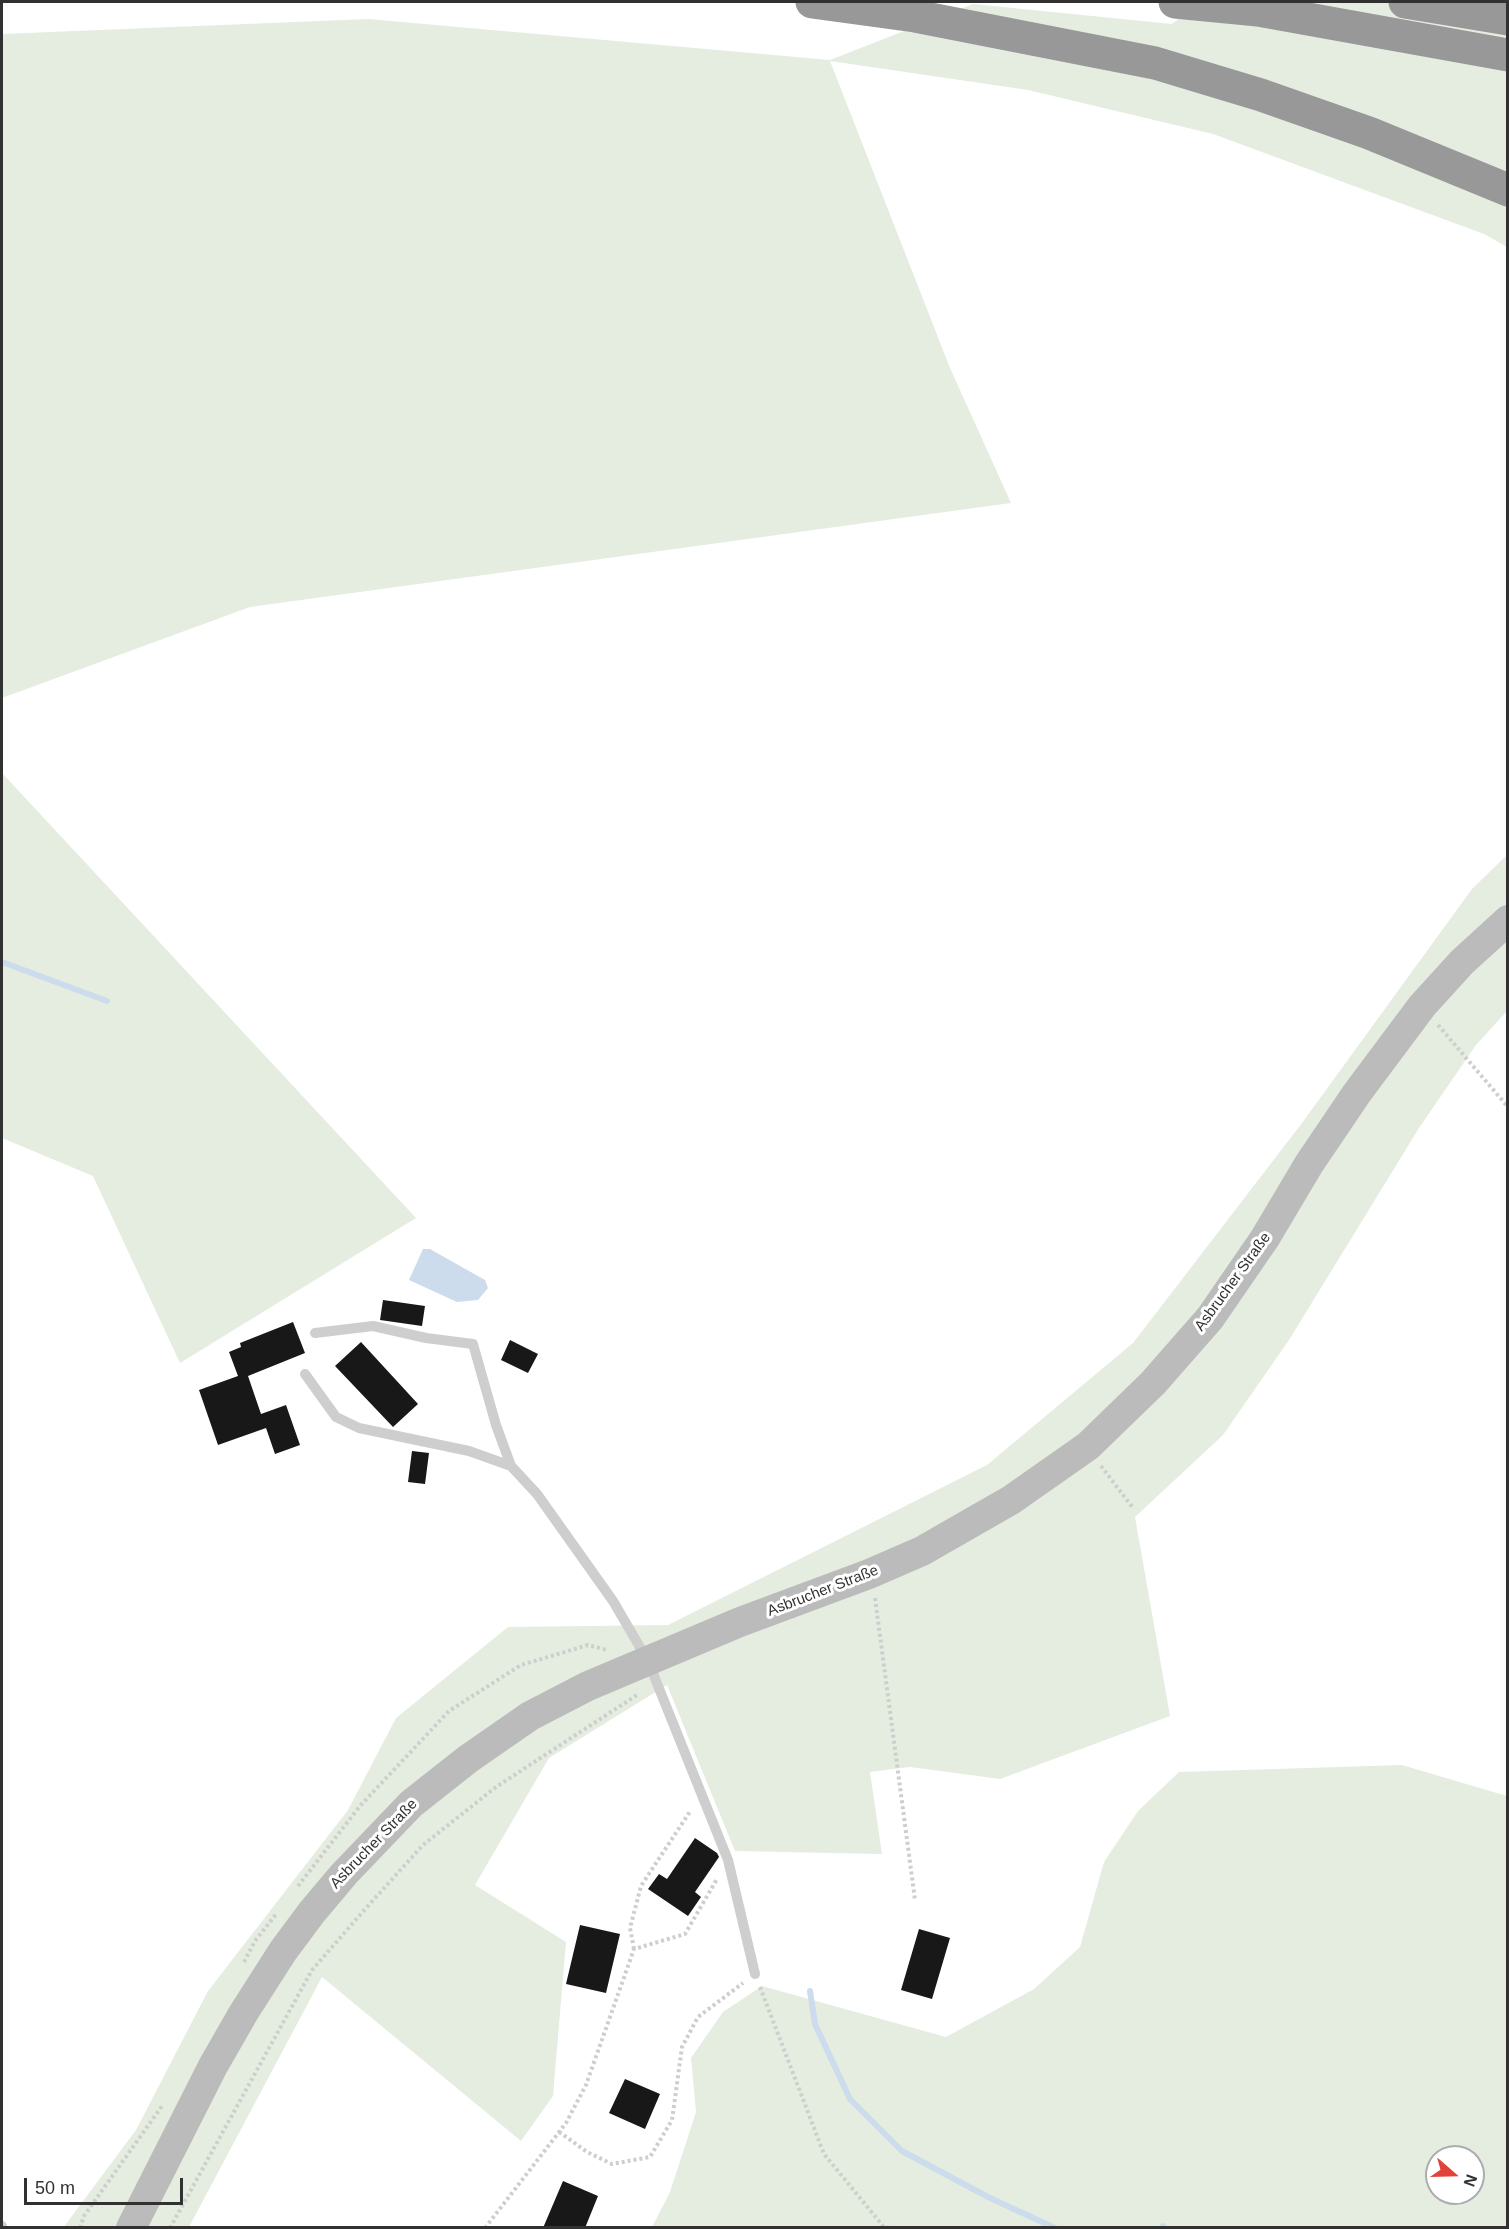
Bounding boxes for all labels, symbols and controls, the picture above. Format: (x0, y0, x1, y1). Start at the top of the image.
street label: Asbrucher Straße (1191, 1229, 1275, 1335)
street label: Asbrucher Straße (765, 1562, 881, 1620)
street label: Asbrucher Straße (327, 1795, 421, 1893)
north arrow (1425, 2145, 1485, 2205)
scale bar (27, 2166, 186, 2204)
text: N (1461, 2172, 1480, 2189)
text: 50 m (35, 2178, 75, 2198)

